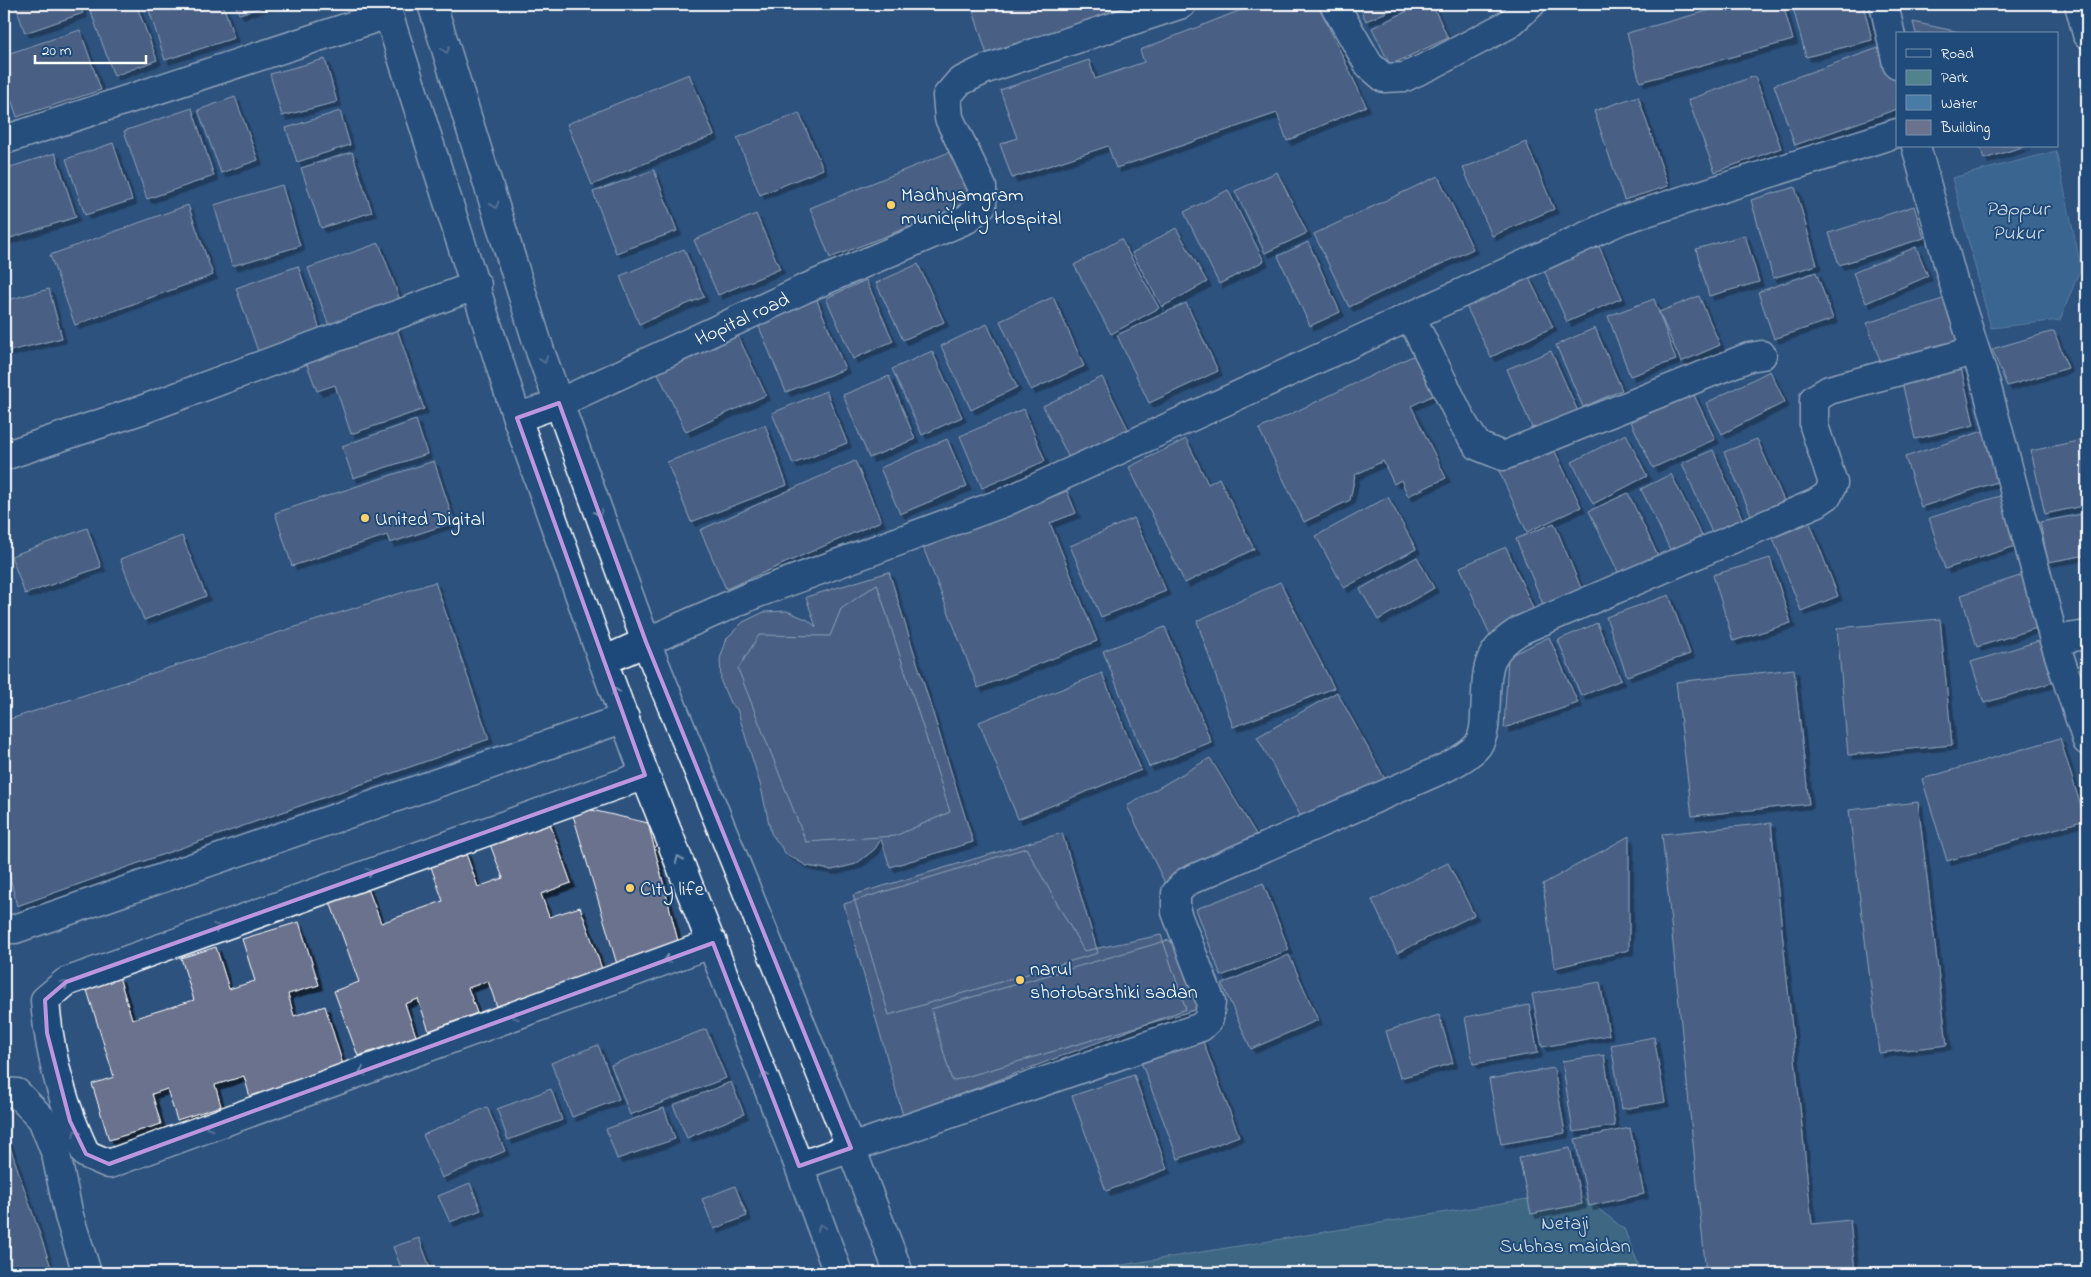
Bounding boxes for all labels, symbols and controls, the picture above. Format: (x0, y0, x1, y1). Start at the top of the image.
scale bar (35, 32, 146, 64)
legend (1896, 32, 2058, 148)
text: 20 m (42, 40, 72, 62)
text: Road (1941, 43, 1974, 65)
one-way arrow (441, 46, 451, 54)
text: Park (1941, 67, 1969, 89)
text: Water (1941, 93, 1977, 115)
text: Building (1940, 117, 1990, 140)
place label: Madhyamgram municiplity Hospital (901, 182, 1061, 234)
water label: Pappur Pukur (1985, 195, 2051, 249)
marker: Madhyamgram municiplity Hospital (885, 199, 897, 211)
one-way arrow (489, 201, 499, 209)
street label: Hopital road (691, 286, 795, 355)
one-way arrow (538, 356, 548, 364)
place label: United Digital (375, 506, 485, 536)
one-way arrow (593, 508, 603, 517)
marker: United Digital (359, 512, 371, 524)
one-way arrow (611, 687, 621, 696)
one-way arrow (675, 855, 685, 864)
one-way arrow (365, 868, 374, 878)
place label: CIty life (640, 876, 704, 905)
marker: CIty life (624, 882, 636, 894)
one-way arrow (212, 923, 221, 933)
one-way arrow (664, 954, 672, 964)
place label: narul shotobarshiki sadan (1030, 956, 1198, 1008)
marker: narul shotobarshiki sadan (1014, 974, 1026, 986)
one-way arrow (60, 981, 69, 991)
one-way arrow (511, 1010, 519, 1020)
one-way arrow (358, 1066, 367, 1076)
one-way arrow (760, 1071, 770, 1080)
one-way arrow (206, 1121, 214, 1131)
one-way arrow (71, 1129, 82, 1138)
park label: Netaji Subhas maidan (1499, 1210, 1631, 1262)
one-way arrow (817, 1224, 827, 1232)

